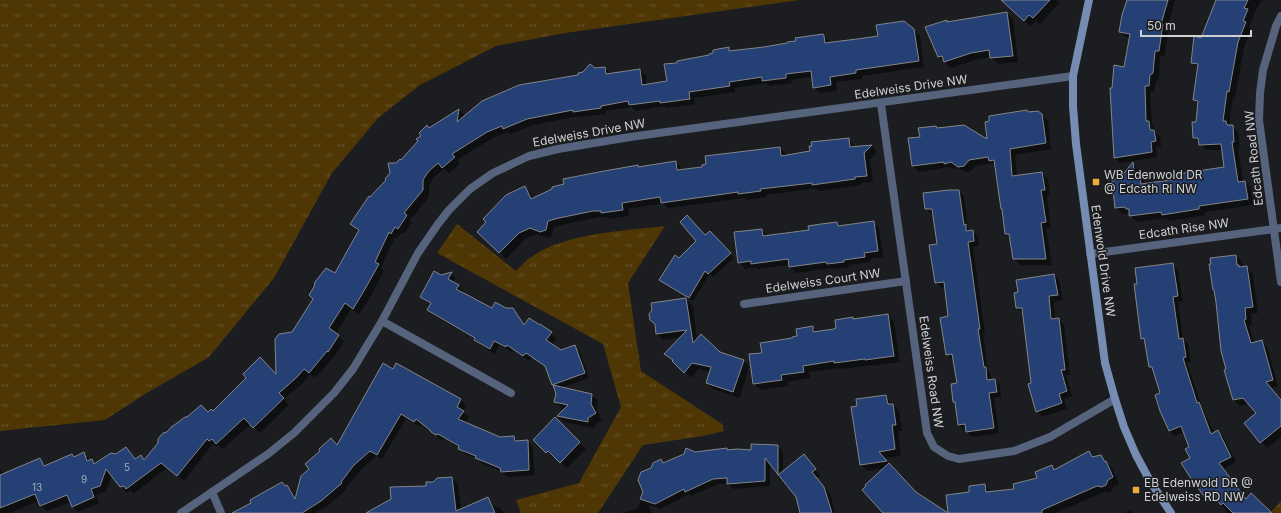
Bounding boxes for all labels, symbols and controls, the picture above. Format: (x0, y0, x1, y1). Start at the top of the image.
scale bar (1141, 12, 1251, 38)
text: 50 m (1147, 18, 1176, 33)
street label: Edelweiss Drive NW (853, 71, 969, 102)
street label: Edcath Road NW (1241, 109, 1266, 207)
street label: Edelweiss Drive NW (531, 115, 647, 150)
place label: WB Edenwold DR @ Edcath RI NW (1104, 167, 1203, 196)
marker: WB Edenwold DR @ Edcath RI NW (1091, 177, 1101, 187)
street label: Edenwold Drive NW (1088, 204, 1119, 318)
street label: Edcath Rise NW (1138, 215, 1230, 242)
street label: Edelweiss Court NW (764, 265, 882, 296)
street label: Edelweiss Road NW (916, 315, 947, 429)
house number: 5 (124, 461, 130, 473)
house number: 9 (81, 473, 87, 485)
place label: EB Edenwold DR @ Edelweiss RD NW (1144, 475, 1253, 504)
house number: 13 (32, 481, 42, 493)
marker: EB Edenwold DR @ Edelweiss RD NW (1131, 485, 1141, 495)

